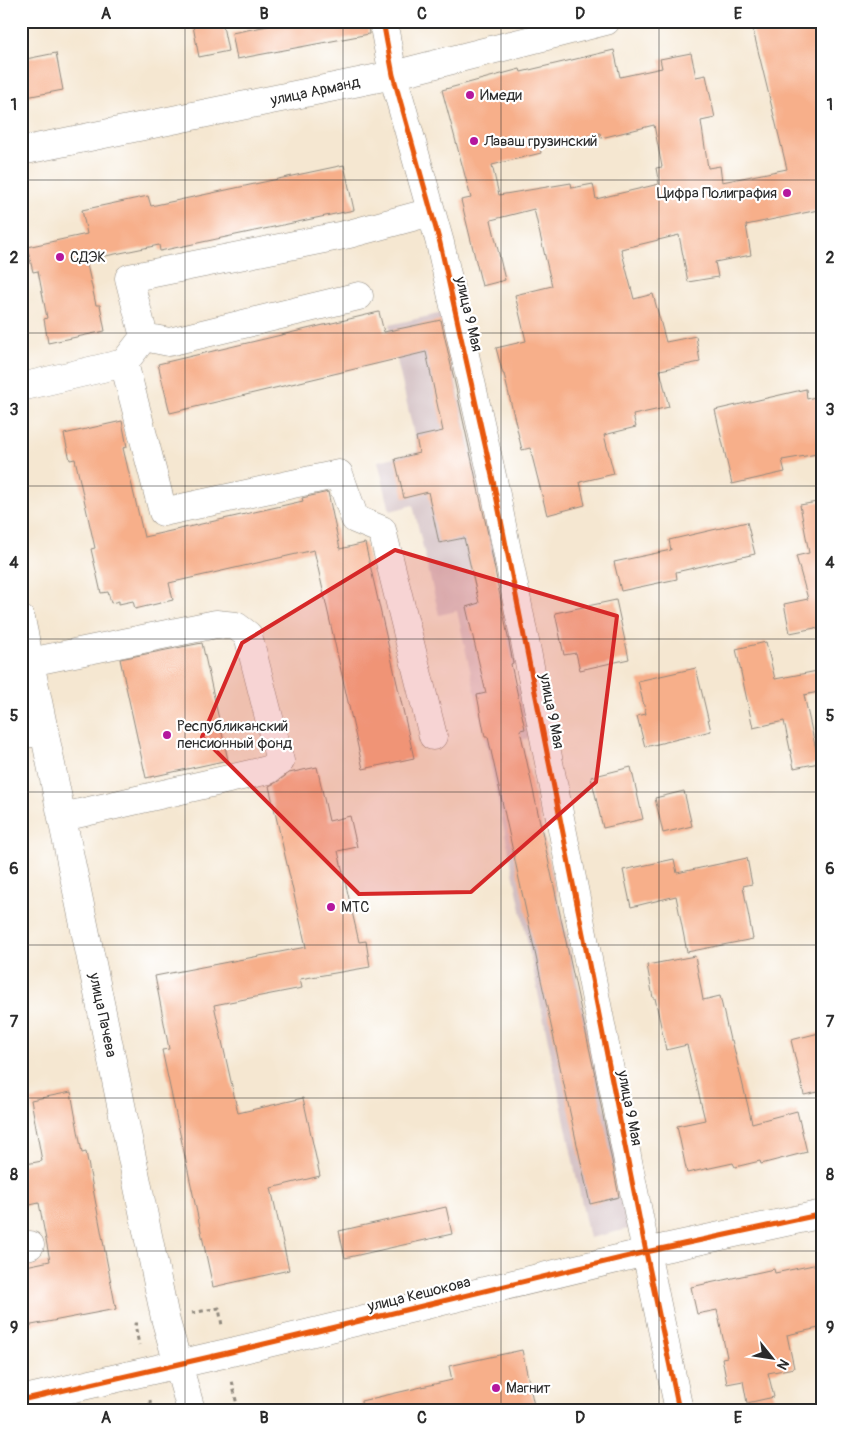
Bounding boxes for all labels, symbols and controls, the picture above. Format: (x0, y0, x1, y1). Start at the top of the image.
text: A (101, 4, 112, 24)
text: B (259, 4, 269, 24)
text: C (417, 4, 427, 24)
text: D (575, 4, 585, 24)
text: E (734, 4, 743, 24)
street label: улица Арманд (268, 73, 361, 110)
place label: Имеди (480, 86, 522, 105)
marker: Имеди (464, 89, 476, 101)
text: 1 (11, 95, 17, 115)
text: 1 (827, 95, 833, 115)
place label: Лаваш грузинский (483, 132, 597, 151)
marker: Лаваш грузинский (468, 135, 480, 147)
place label: Цифра Полиграфия (657, 184, 777, 203)
marker: Цифра Полиграфия (781, 187, 793, 199)
text: 2 (10, 248, 19, 268)
place label: СДЭК (70, 248, 106, 267)
text: 2 (826, 248, 835, 268)
marker: СДЭК (54, 251, 66, 263)
street label: улица 9 Мая (450, 274, 486, 353)
text: 3 (10, 400, 19, 420)
text: 3 (826, 400, 835, 420)
text: 4 (9, 553, 19, 573)
text: 4 (825, 553, 835, 573)
street label: улица 9 Мая (535, 671, 568, 750)
text: 5 (10, 706, 19, 726)
text: 5 (826, 706, 835, 726)
place label: Республиканский пенсионный фонд (177, 717, 292, 753)
marker: Республиканский пенсионный фонд (161, 729, 173, 741)
text: 6 (9, 859, 19, 879)
text: 6 (825, 859, 835, 879)
place label: МТС (341, 898, 369, 917)
marker: МТС (325, 901, 337, 913)
street label: улица Пачева (84, 970, 121, 1059)
text: 7 (10, 1012, 19, 1032)
text: 7 (826, 1012, 835, 1032)
street label: улица 9 Мая (613, 1068, 646, 1147)
text: 8 (10, 1165, 18, 1185)
text: 8 (826, 1165, 834, 1185)
street label: улица Кешокова (365, 1273, 473, 1317)
text: 9 (10, 1318, 18, 1338)
text: 9 (826, 1318, 834, 1338)
north arrow (746, 1334, 796, 1384)
text: N (773, 1356, 793, 1373)
place label: Магнит (506, 1379, 551, 1398)
marker: Магнит (490, 1382, 502, 1394)
text: A (101, 1408, 112, 1428)
text: B (259, 1408, 269, 1428)
text: C (417, 1408, 427, 1428)
text: D (575, 1408, 585, 1428)
text: E (734, 1408, 743, 1428)

